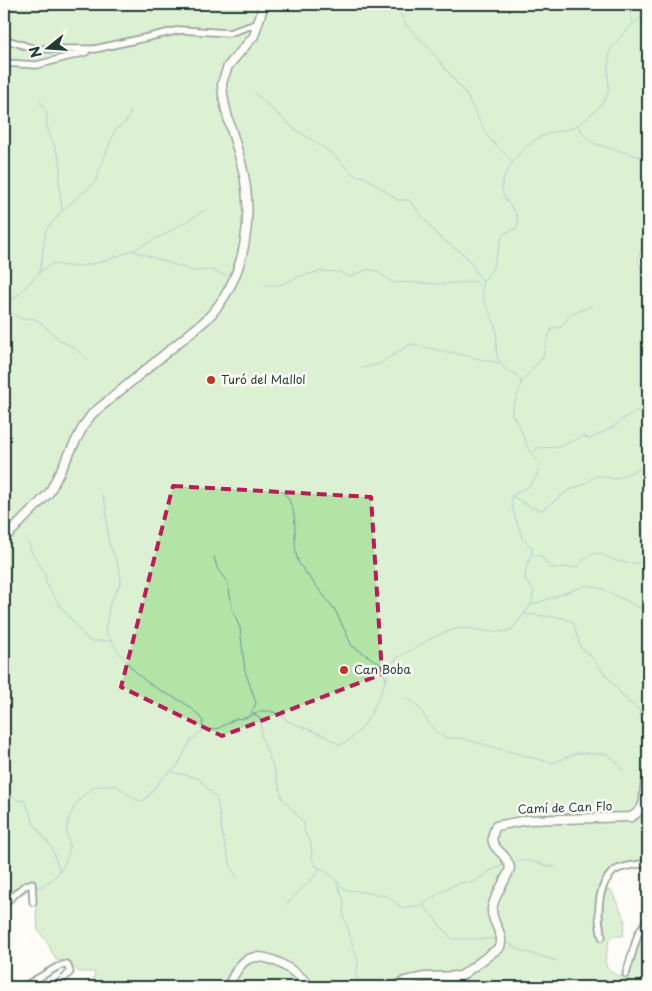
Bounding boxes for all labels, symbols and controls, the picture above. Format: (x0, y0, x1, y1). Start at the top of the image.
north arrow (22, 22, 72, 72)
text: N (23, 44, 47, 60)
place label: Turó del Mallol (221, 370, 306, 388)
marker: Turó del Mallol (205, 374, 217, 386)
place label: Can Boba (354, 660, 412, 678)
marker: Can Boba (338, 664, 350, 676)
street label: Camí de Can Flo (517, 796, 613, 818)

